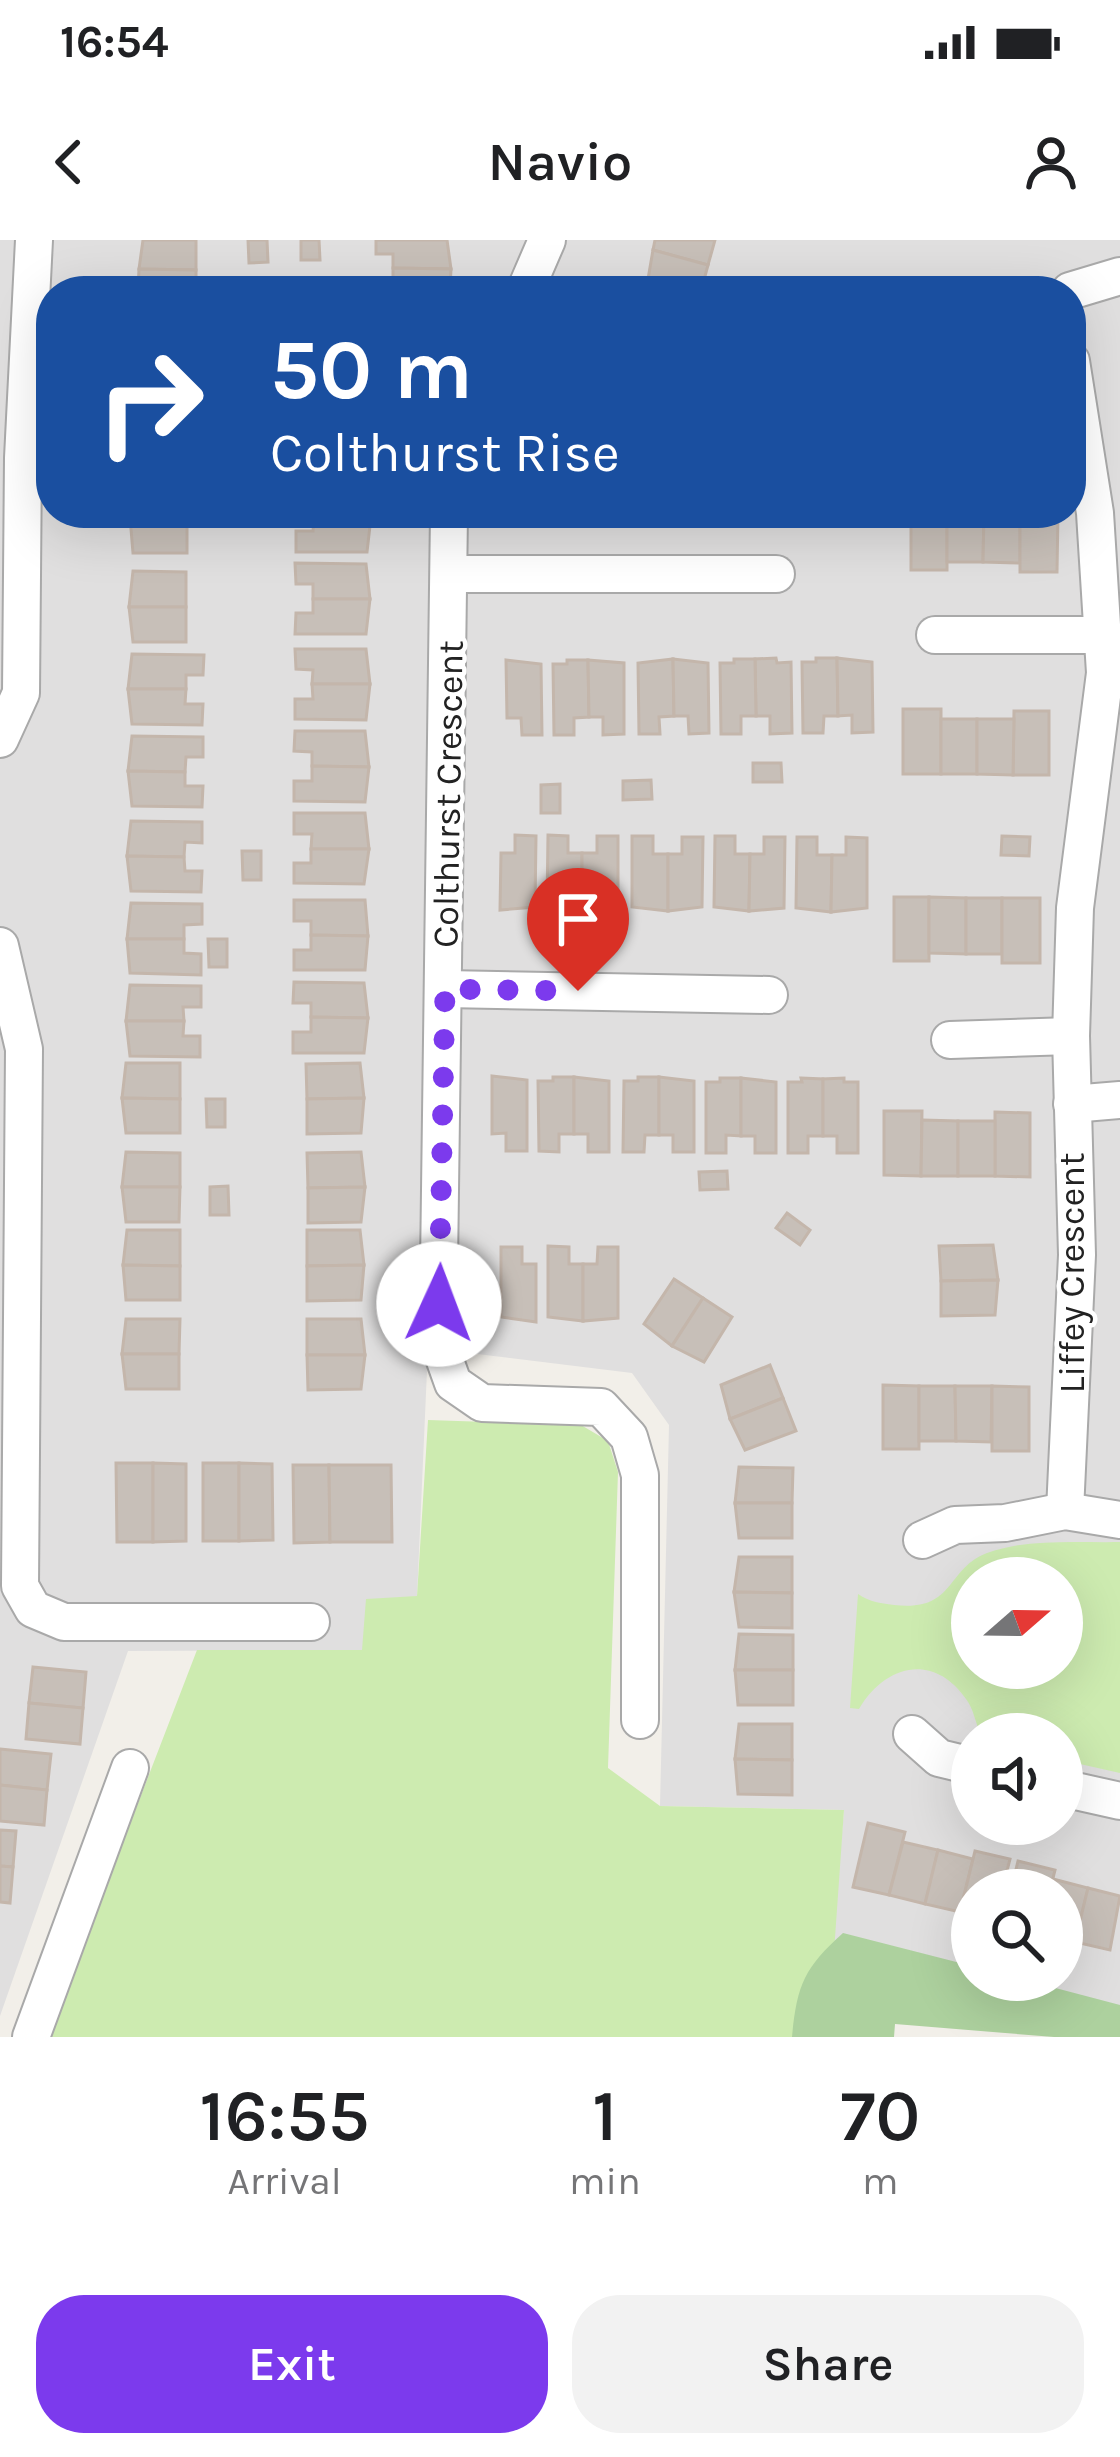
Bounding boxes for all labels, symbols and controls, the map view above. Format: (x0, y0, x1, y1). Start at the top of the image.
text: 16:54 (60, 16, 168, 68)
icon: back (36, 129, 102, 195)
icon: person (1018, 129, 1084, 195)
text: Navio (488, 130, 632, 194)
text: 50 m (270, 321, 473, 419)
icon: right (72, 324, 228, 480)
text: Colthurst Rise (270, 421, 620, 485)
street label: Colthurst Crescent (424, 640, 472, 948)
pin (527, 868, 629, 991)
icon: arrive (545, 886, 611, 952)
street label: Liffey Crescent (1051, 1153, 1093, 1393)
position arrow (376, 1241, 502, 1367)
north arrow (951, 1557, 1083, 1689)
map controls (951, 1557, 1083, 2001)
button: sound (951, 1713, 1083, 1845)
button: search (951, 1869, 1083, 2001)
text: 16:55 (200, 2074, 370, 2158)
text: 1 (592, 2074, 617, 2158)
text: 70 (840, 2074, 920, 2158)
text: Arrival (227, 2158, 342, 2204)
text: min (569, 2158, 641, 2204)
text: m (862, 2158, 899, 2204)
button: Exit (36, 2295, 548, 2433)
button: Share (572, 2295, 1084, 2433)

